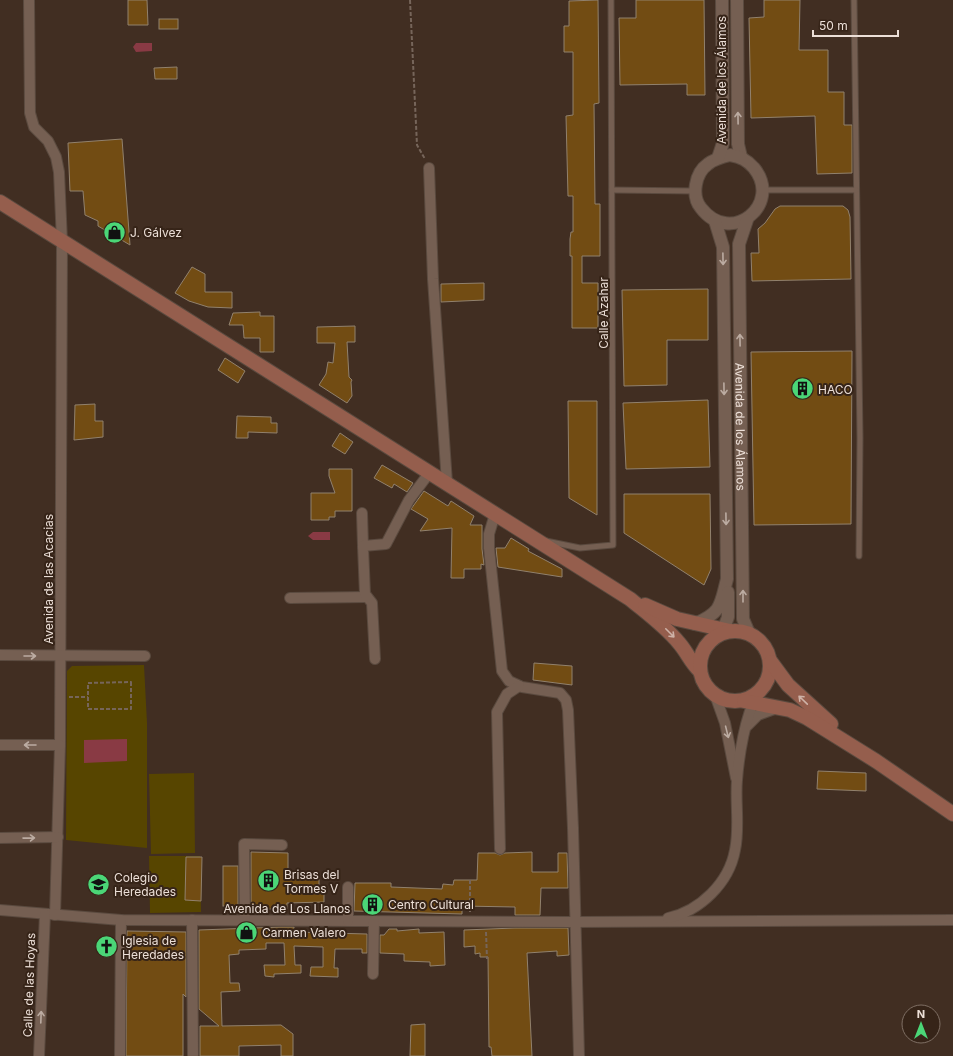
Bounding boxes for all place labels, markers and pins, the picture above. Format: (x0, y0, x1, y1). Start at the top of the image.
shop icon: J. Gálvez (101, 219, 127, 245)
place label: J. Gálvez (130, 225, 182, 240)
building icon: HACO (789, 376, 815, 402)
place label: HACO (818, 382, 853, 397)
place label: Brisas del Tormes V (284, 867, 340, 896)
building icon: Brisas del Tormes V (256, 868, 282, 894)
place label: Colegio Heredades (114, 870, 176, 899)
school or university icon: Colegio Heredades (86, 871, 112, 897)
building icon: Centro Cultural (359, 891, 385, 917)
place label: Centro Cultural (388, 897, 474, 912)
shop icon: Carmen Valero (234, 919, 260, 945)
place label: Carmen Valero (262, 925, 346, 940)
place label: Iglesia de Heredades (122, 933, 184, 962)
church icon: Iglesia de Heredades (94, 934, 120, 960)

